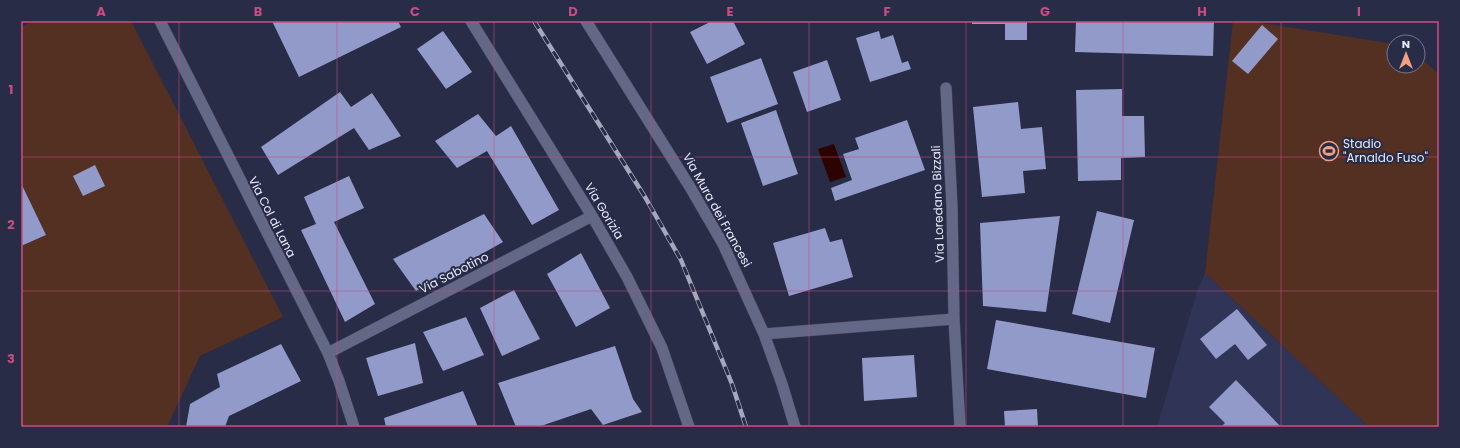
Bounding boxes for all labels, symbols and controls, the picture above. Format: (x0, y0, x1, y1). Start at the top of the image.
text: A (96, 2, 106, 21)
text: B (254, 2, 263, 21)
text: C (410, 2, 420, 21)
text: D (568, 2, 578, 21)
text: E (726, 2, 734, 21)
text: F (883, 2, 891, 21)
text: G (1040, 2, 1050, 21)
text: H (1197, 2, 1207, 21)
text: I (1357, 2, 1361, 21)
north arrow (1386, 34, 1426, 74)
text: N (1402, 36, 1410, 52)
text: 1 (9, 80, 13, 99)
place label: Stadio "Arnaldo Fuso" (1343, 135, 1428, 166)
sports icon: Stadio "Arnaldo Fuso" (1318, 140, 1340, 162)
street label: Via Loredano Bizzali (927, 145, 948, 263)
street label: Via Mura dei Francesi (679, 150, 756, 270)
street label: Via Col di Lana (245, 173, 300, 260)
street label: Via Gorizia (581, 179, 628, 242)
text: 2 (7, 215, 15, 234)
street label: Via Sabotino (416, 248, 492, 297)
text: 3 (7, 349, 15, 368)

